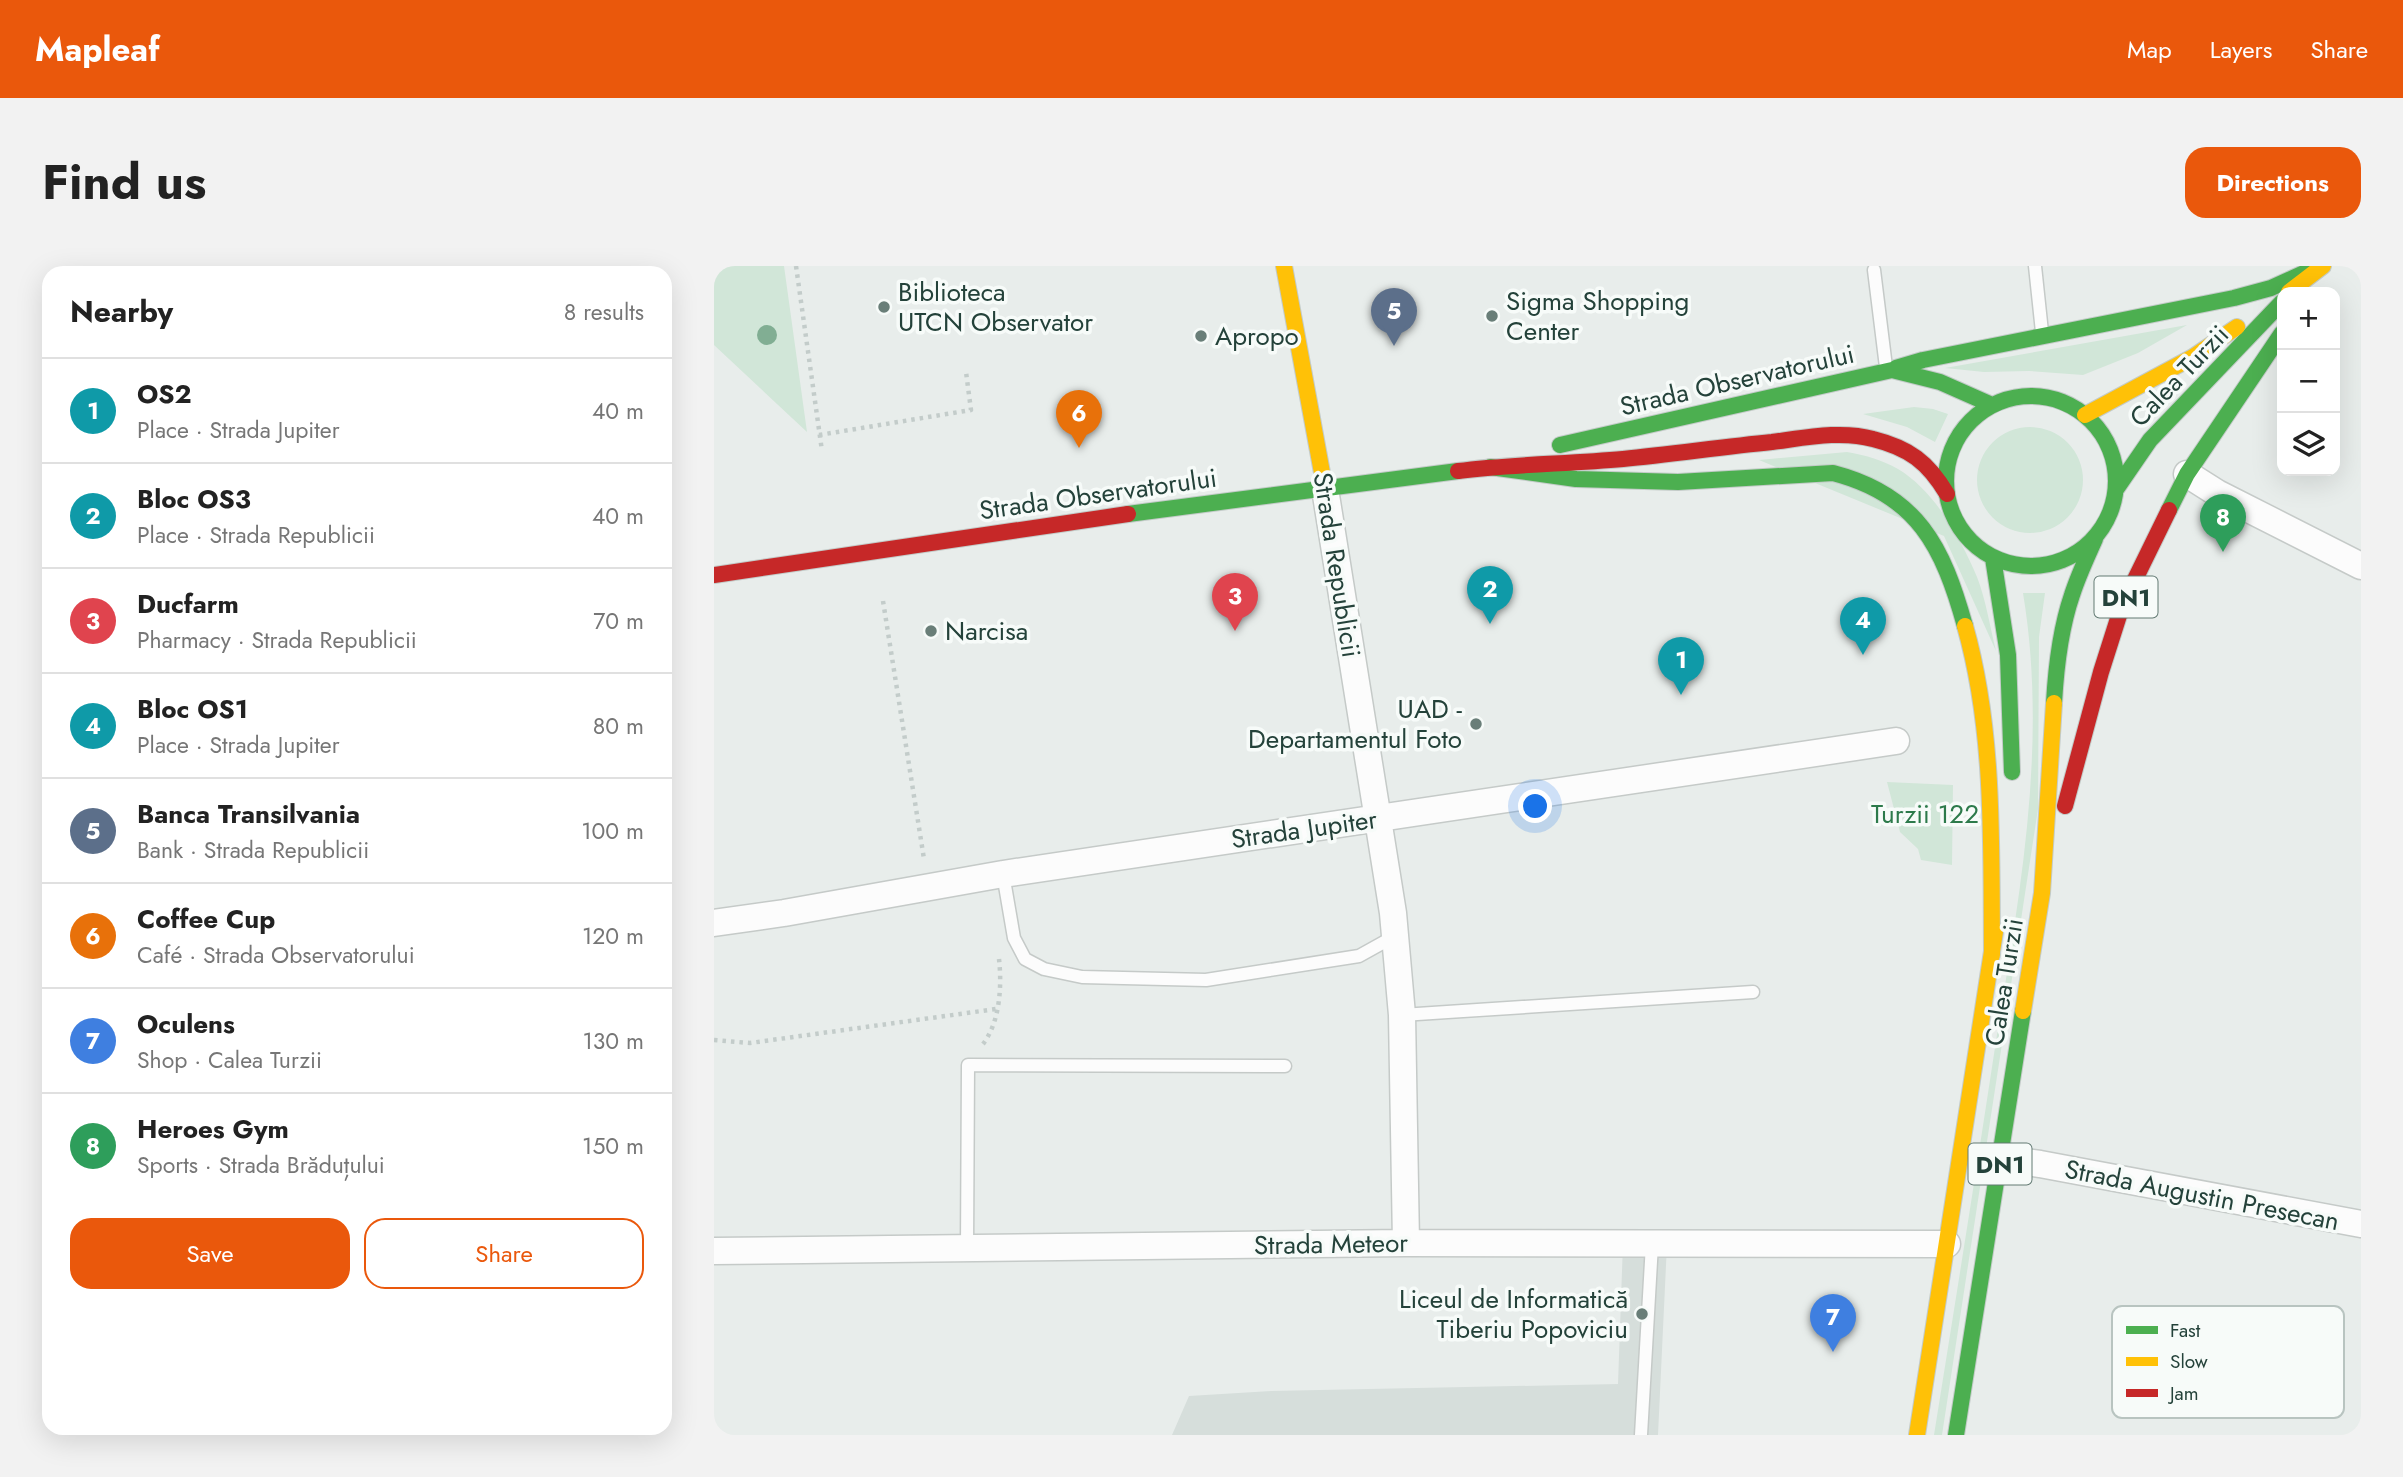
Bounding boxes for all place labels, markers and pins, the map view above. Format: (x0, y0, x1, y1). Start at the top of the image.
place label: Biblioteca UTCN Observator (898, 273, 1093, 341)
place label: Sigma Shopping Center (1506, 282, 1689, 350)
pin: 5 (1371, 288, 1417, 346)
marker: Biblioteca UTCN Observator (876, 299, 892, 315)
marker: Sigma Shopping Center (1484, 308, 1500, 324)
place label: Apropo (1215, 317, 1299, 355)
marker: Apropo (1193, 328, 1209, 344)
pin: 6 (1056, 390, 1102, 448)
pin: 8 (2200, 494, 2246, 552)
pin: 2 (1467, 566, 1513, 624)
pin: 3 (1212, 573, 1258, 631)
pin: 4 (1840, 597, 1886, 655)
place label: Narcisa (945, 612, 1028, 650)
marker: Narcisa (923, 623, 939, 639)
pin: 1 (1658, 637, 1704, 695)
place label: UAD - Departamentul Foto (1248, 690, 1463, 758)
marker: UAD - Departamentul Foto (1468, 716, 1484, 732)
place label: Liceul de Informatică Tiberiu Popoviciu (1399, 1280, 1628, 1348)
pin: 7 (1810, 1294, 1856, 1352)
marker: Liceul de Informatică Tiberiu Popoviciu (1634, 1306, 1650, 1322)

